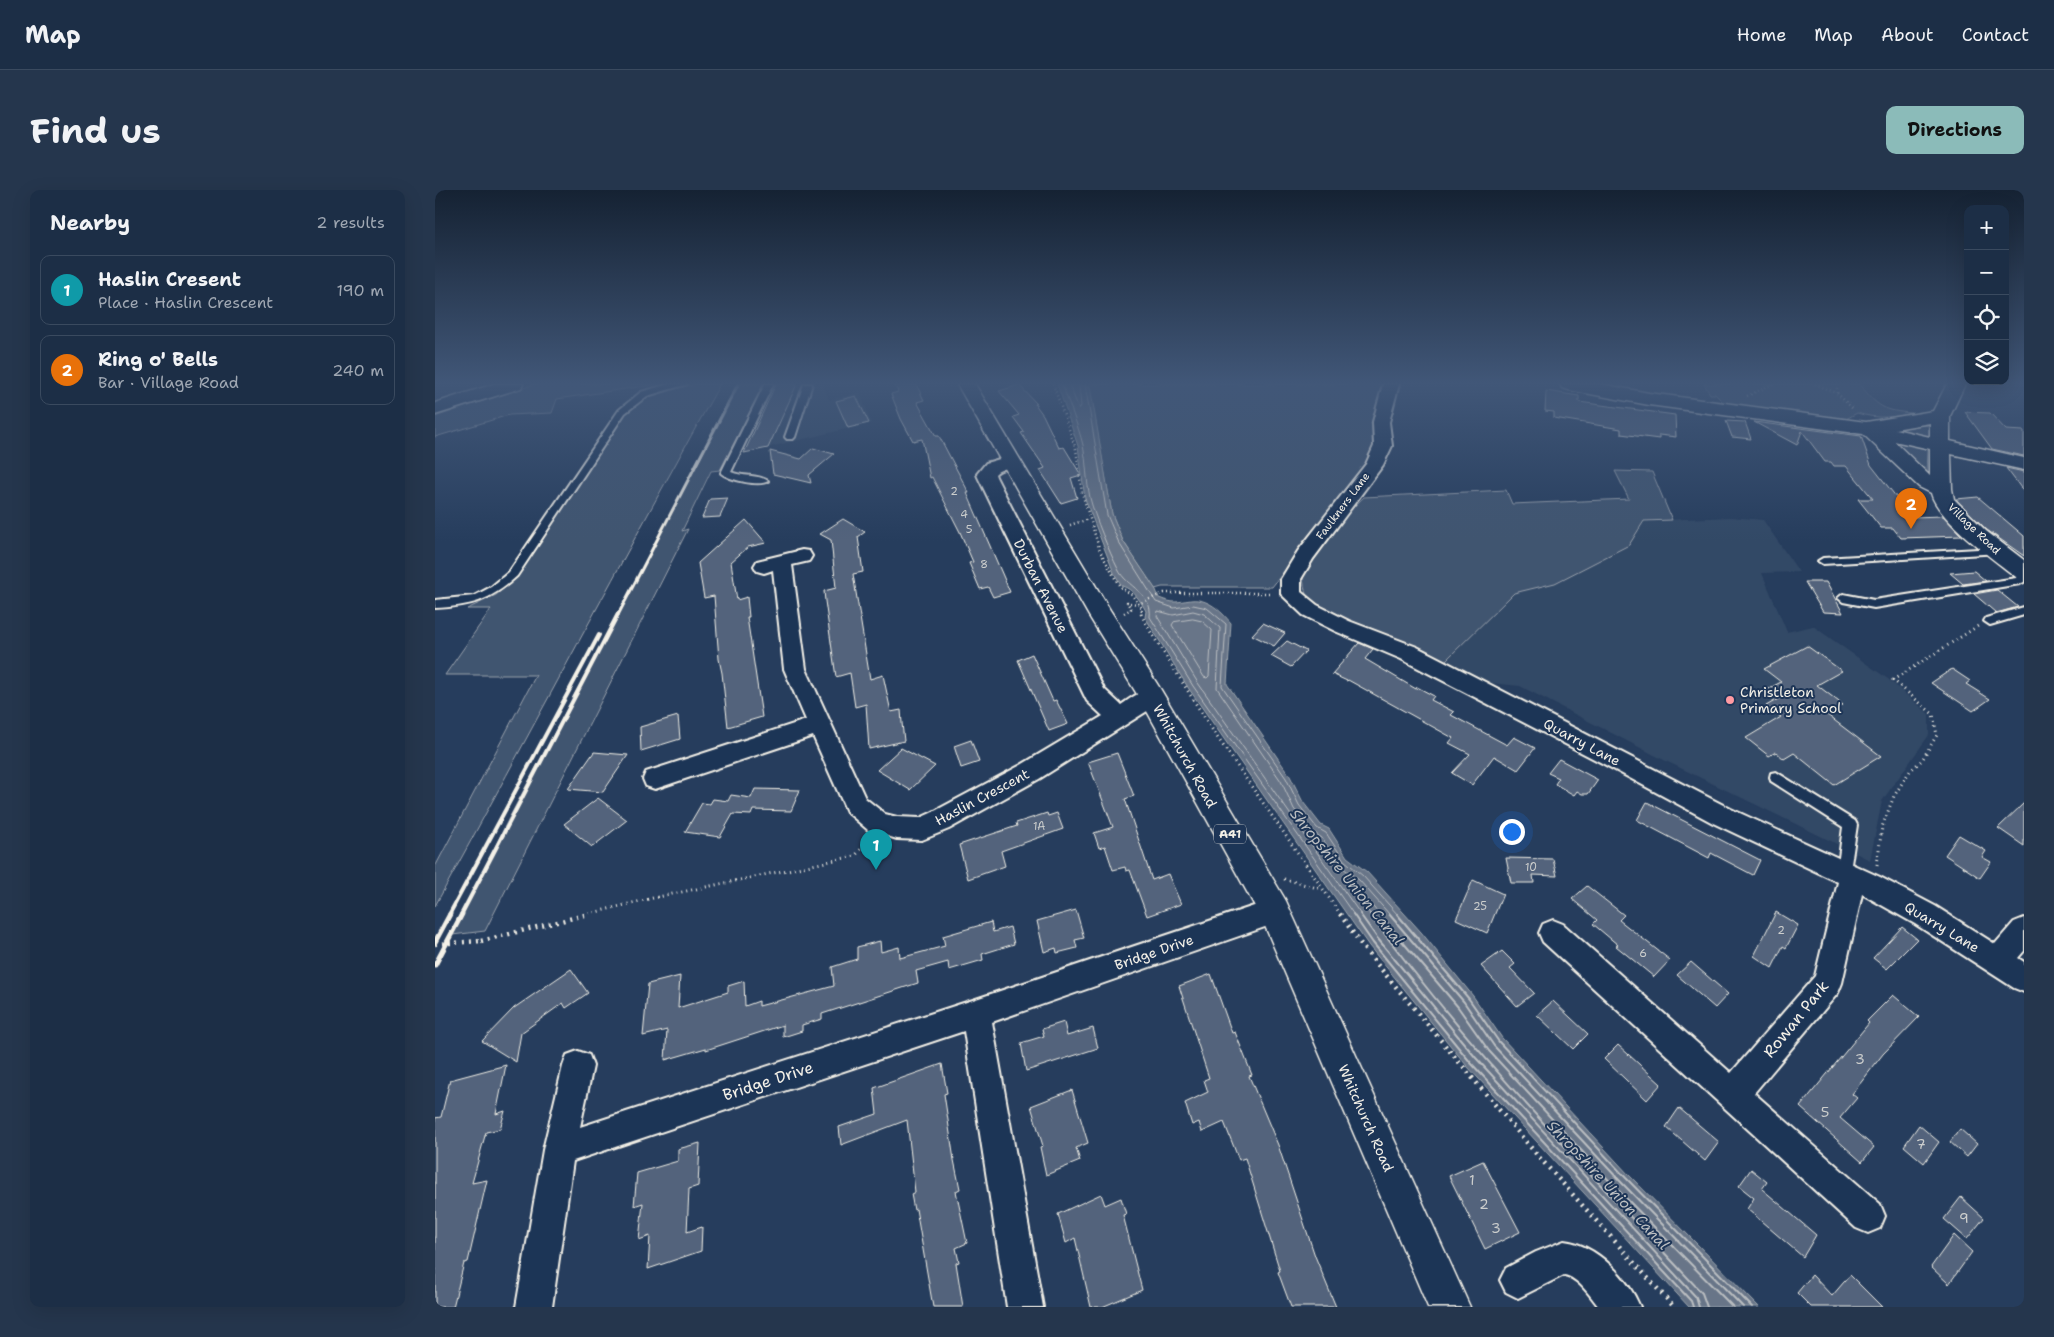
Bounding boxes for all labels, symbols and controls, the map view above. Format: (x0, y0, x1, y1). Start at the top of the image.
text: Map (25, 19, 81, 51)
text: Home (1737, 23, 1786, 47)
text: Map (1814, 23, 1853, 47)
text: About (1881, 23, 1934, 47)
text: Contact (1962, 23, 2029, 47)
button: Directions (1886, 106, 2024, 154)
text: Find us (30, 107, 161, 154)
map controls (1964, 205, 2009, 385)
button: + (1964, 205, 2009, 250)
text: Nearby (50, 209, 130, 237)
text: 2 results (316, 212, 385, 233)
button: − (1964, 250, 2009, 295)
text: Haslin Cresent (98, 267, 241, 292)
text: 1 (63, 280, 71, 301)
text: 190 m (337, 280, 384, 301)
text: Place · Haslin Crescent (98, 292, 273, 313)
button: locate (1964, 295, 2009, 340)
button: layers (1964, 340, 2009, 385)
text: Ring o' Bells (98, 347, 218, 372)
text: 2 (61, 360, 73, 381)
text: 240 m (332, 360, 384, 381)
text: Bar · Village Road (98, 372, 239, 393)
street label: Faulkners Lane (1313, 469, 1373, 543)
house number: 2 (950, 484, 958, 499)
pin: 2 (1895, 488, 1927, 529)
street label: Village Road (1944, 500, 2004, 558)
house number: 4 (960, 507, 968, 522)
house number: 5 (966, 522, 973, 537)
street label: Durban Avenue (1010, 536, 1072, 636)
house number: 8 (980, 557, 988, 572)
place label: Christleton Primary School (1740, 683, 1842, 717)
marker: Christleton Primary School (1724, 694, 1736, 706)
street label: Whitchurch Road (1149, 701, 1221, 811)
street label: Quarry Lane (1540, 714, 1624, 770)
street label: Haslin Crescent (932, 765, 1032, 829)
water label: Shropshire Union Canal (1286, 805, 1408, 950)
house number: 1A (1033, 819, 1045, 834)
your location (1499, 819, 1525, 845)
road number: A41 (1214, 824, 1246, 844)
pin: 1 (860, 829, 892, 870)
house number: 10 (1525, 860, 1537, 875)
street label: Quarry Lane (1901, 898, 1983, 957)
house number: 25 (1473, 899, 1487, 914)
house number: 2 (1777, 923, 1785, 938)
street label: Bridge Drive (1112, 930, 1196, 974)
house number: 6 (1639, 946, 1647, 961)
street label: Rowan Park (1758, 976, 1834, 1062)
house number: 3 (1855, 1050, 1865, 1068)
street label: Bridge Drive (720, 1056, 816, 1106)
street label: Whitchurch Road (1334, 1061, 1398, 1175)
house number: 5 (1821, 1103, 1829, 1121)
water label: Shropshire Union Canal (1543, 1116, 1674, 1254)
house number: 7 (1916, 1135, 1926, 1153)
house number: 1 (1469, 1171, 1475, 1189)
house number: 2 (1479, 1195, 1489, 1213)
house number: 9 (1959, 1209, 1969, 1227)
house number: 3 (1491, 1219, 1501, 1237)

